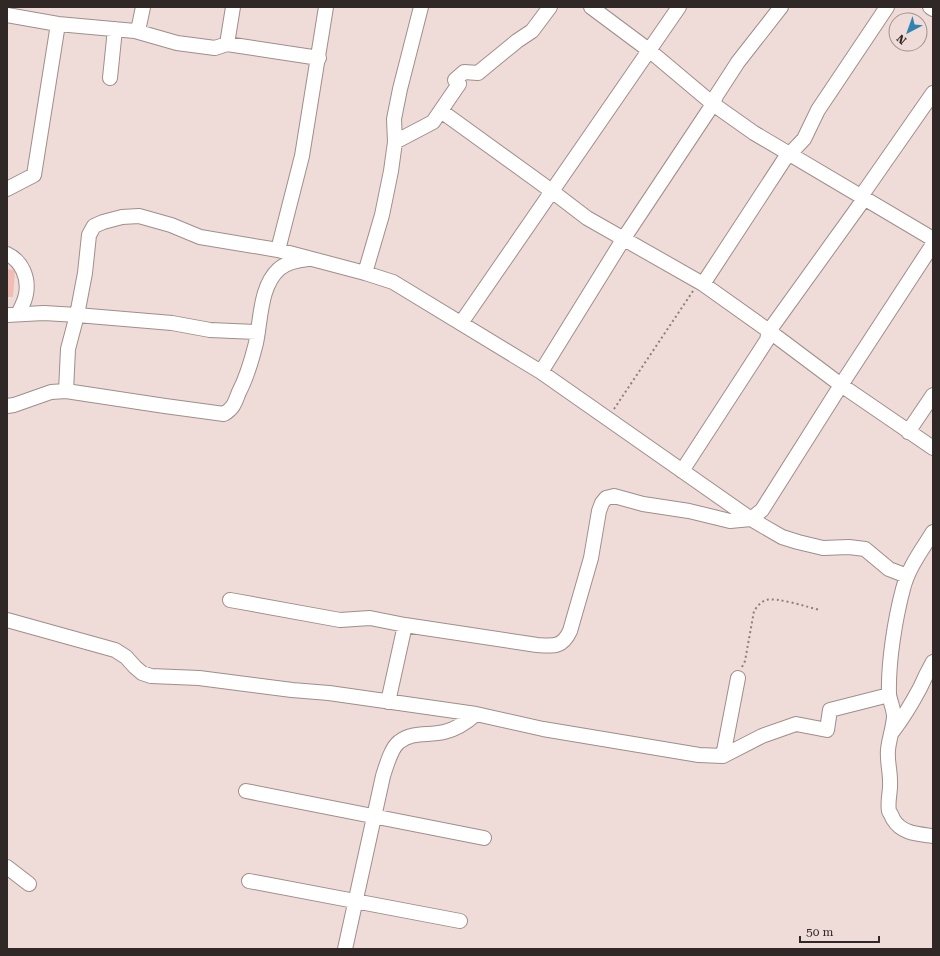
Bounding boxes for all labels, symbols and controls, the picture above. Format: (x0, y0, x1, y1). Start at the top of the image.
north arrow (888, 12, 928, 52)
text: N (894, 31, 909, 47)
scale bar (800, 918, 879, 944)
text: 50 m (806, 925, 833, 939)

